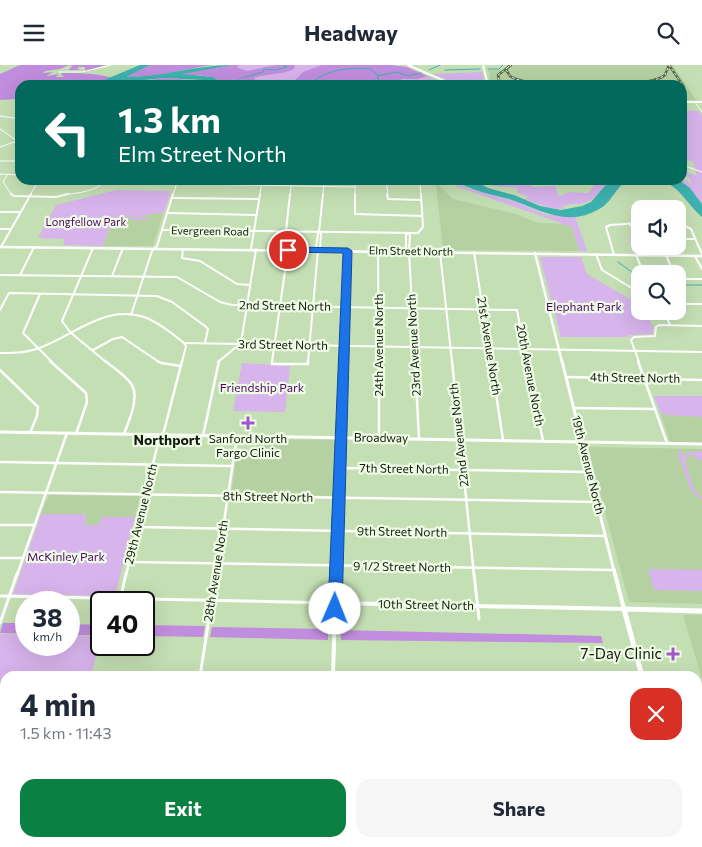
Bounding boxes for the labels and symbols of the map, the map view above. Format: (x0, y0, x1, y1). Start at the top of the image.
park label: Longfellow Park (46, 215, 126, 228)
street label: Evergreen Road (171, 223, 249, 238)
pin (267, 229, 309, 271)
street label: Elm Street North (369, 243, 453, 258)
street label: 24th Avenue North (371, 294, 385, 396)
street label: 23rd Avenue North (403, 294, 423, 397)
street label: 21st Avenue North (475, 296, 505, 396)
street label: 2nd Street North (239, 297, 331, 313)
park label: Elephant Park (546, 299, 622, 313)
street label: 20th Avenue North (514, 323, 548, 427)
street label: 3rd Street North (238, 336, 328, 352)
street label: 4th Street North (590, 369, 680, 385)
park label: Friendship Park (220, 380, 305, 394)
street label: 22nd Avenue North (446, 382, 470, 488)
street label: 19th Avenue North (570, 414, 608, 516)
marker: Sanford North Fargo Clinic (241, 416, 255, 430)
street label: Broadway (354, 430, 408, 444)
district label: Northport (134, 431, 201, 448)
place label: Sanford North Fargo Clinic (209, 431, 287, 459)
street label: 7th Street North (359, 460, 449, 476)
street label: 29th Avenue North (121, 462, 159, 565)
street label: 8th Street North (223, 488, 313, 504)
street label: 28th Avenue North (200, 519, 230, 623)
street label: 9th Street North (357, 523, 447, 539)
park label: McKinley Park (27, 549, 106, 563)
street label: 9 1/2 Street North (353, 558, 451, 574)
position arrow (308, 582, 360, 634)
speed limit sign: 40 (90, 591, 155, 656)
street label: 10th Street North (378, 596, 474, 612)
place label: 7-Day Clinic (581, 644, 662, 662)
marker: 7-Day Clinic (666, 647, 680, 661)

